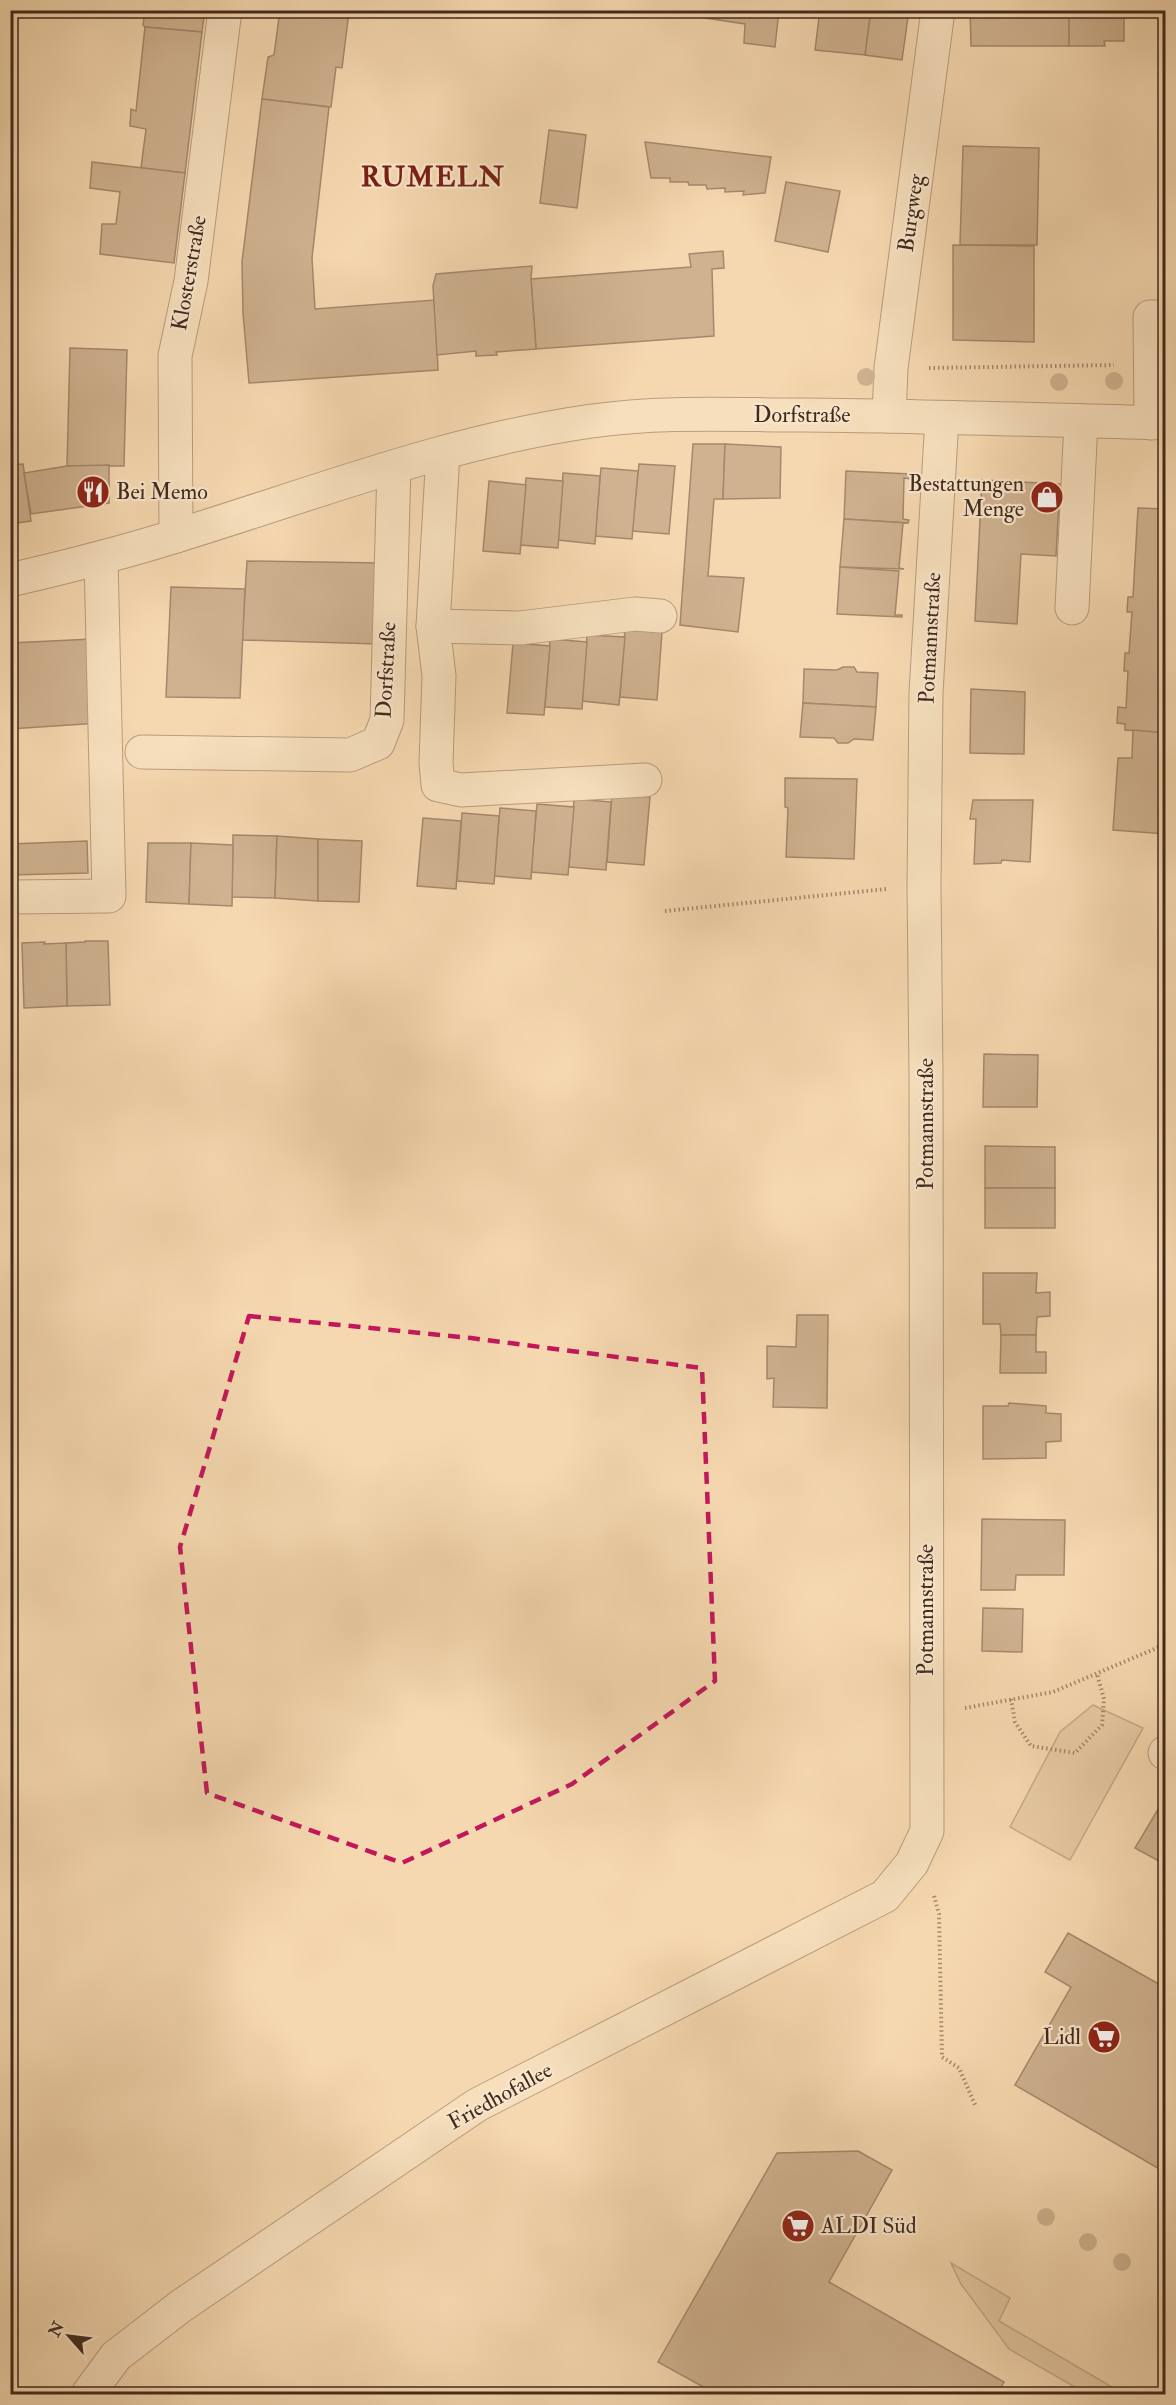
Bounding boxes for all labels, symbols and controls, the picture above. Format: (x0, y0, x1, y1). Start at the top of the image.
district label: RUMELN (361, 160, 505, 195)
street label: Burgweg (892, 171, 930, 254)
street label: Klosterstraße (165, 213, 213, 333)
street label: Dorfstraße (754, 401, 850, 429)
place label: Bestattungen Menge (908, 470, 1024, 523)
restaurant icon: Bei Memo (75, 474, 111, 510)
place label: Bei Memo (116, 478, 208, 506)
shop icon: Bestattungen Menge (1029, 479, 1065, 515)
street label: Potmannstraße (913, 571, 947, 705)
street label: Dorfstraße (369, 621, 403, 719)
street label: Potmannstraße (912, 1058, 940, 1190)
street label: Potmannstraße (912, 1544, 940, 1676)
supermarket icon: Lidl (1086, 2019, 1122, 2055)
place label: Lidl (1043, 2023, 1081, 2051)
street label: Friedhofallee (443, 2056, 557, 2136)
supermarket icon: ALDI Süd (780, 2208, 816, 2244)
place label: ALDI Süd (820, 2212, 917, 2240)
north arrow (39, 2306, 99, 2366)
text: N (44, 2318, 69, 2341)

